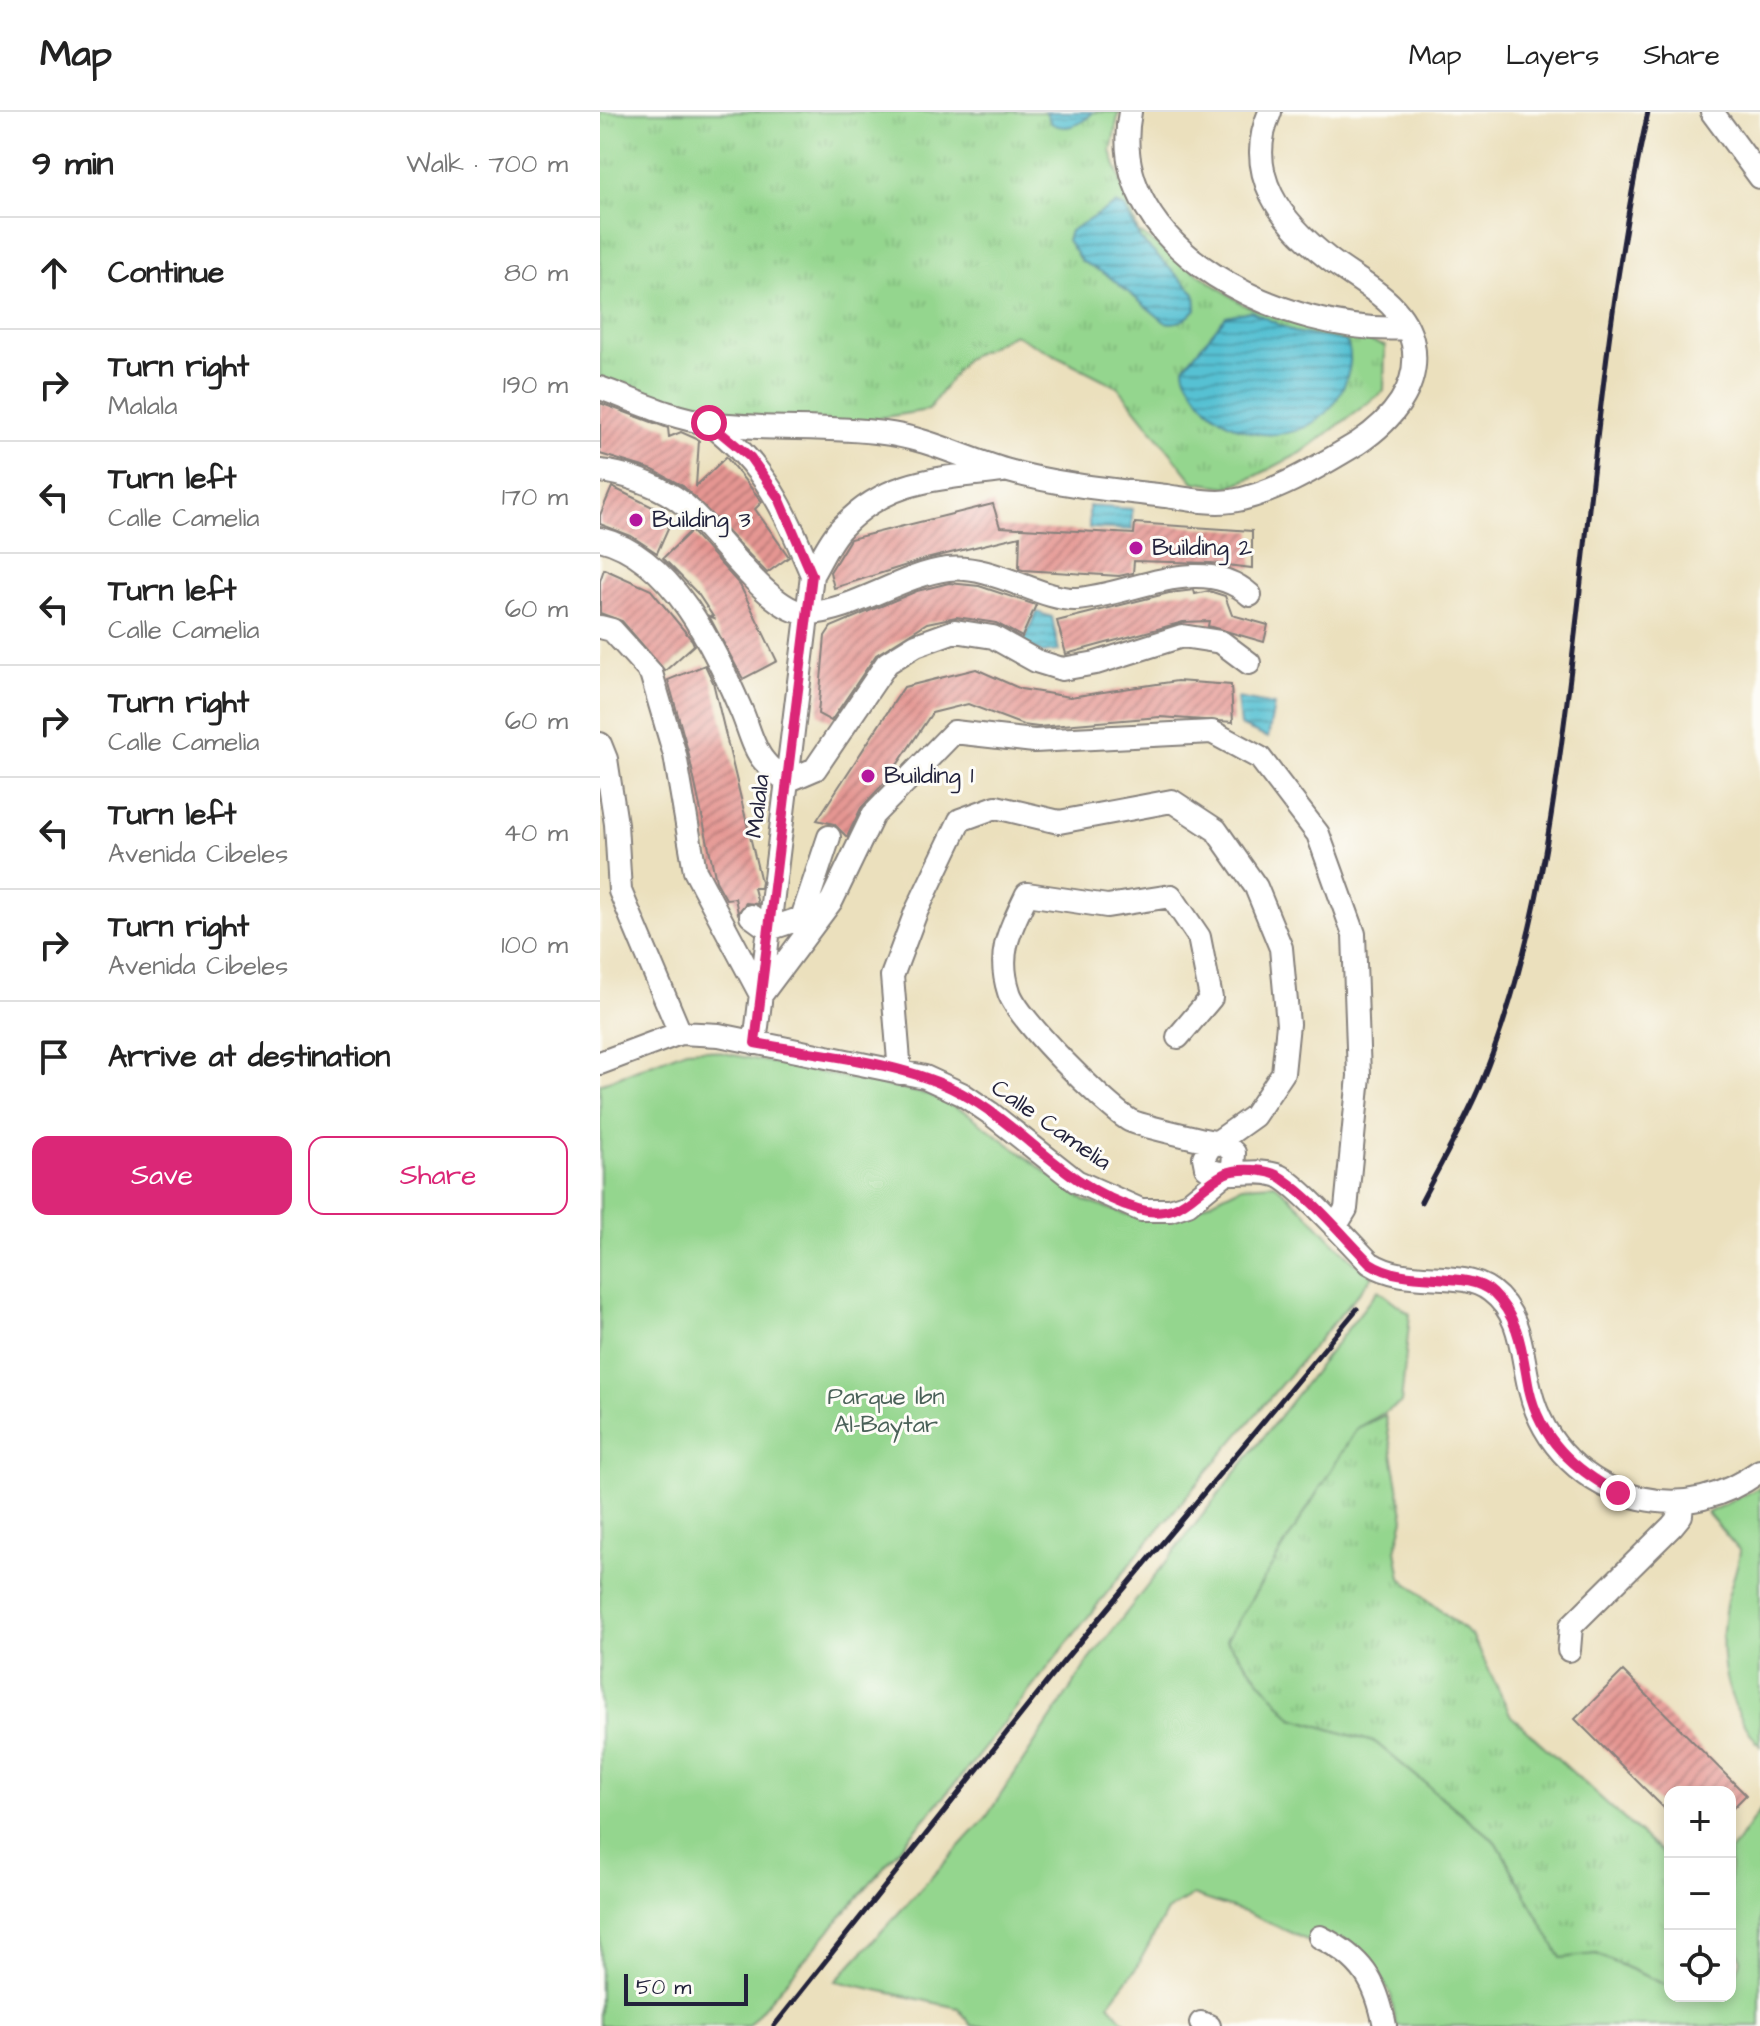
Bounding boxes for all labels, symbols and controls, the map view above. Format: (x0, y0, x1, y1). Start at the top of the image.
text: Map (40, 29, 112, 81)
text: Map (1409, 36, 1462, 75)
text: Layers (1506, 36, 1599, 75)
text: Share (1643, 36, 1720, 75)
text: 9 min (32, 140, 114, 188)
text: Walk · 700 m (406, 146, 568, 182)
icon: ahead (32, 251, 76, 295)
text: Continue (108, 252, 224, 294)
text: 80 m (504, 255, 568, 291)
text: Turn right (108, 346, 249, 388)
icon: right (32, 363, 76, 407)
text: 190 m (503, 367, 568, 403)
text: Malala (108, 388, 177, 424)
route start (691, 405, 727, 441)
text: Turn left (108, 458, 236, 500)
icon: left (32, 475, 76, 519)
text: 170 m (502, 479, 568, 515)
text: Calle Camelia (108, 500, 259, 536)
place label: Building 3 (652, 503, 751, 538)
marker: Building 3 (627, 511, 645, 529)
place label: Building 2 (1152, 531, 1253, 566)
marker: Building 2 (1127, 539, 1145, 557)
text: Turn left (108, 570, 236, 612)
icon: left (32, 587, 76, 631)
text: 60 m (505, 591, 568, 627)
text: Calle Camelia (108, 612, 259, 648)
text: Turn right (108, 682, 249, 724)
icon: right (32, 699, 76, 743)
text: 60 m (505, 703, 568, 739)
text: Calle Camelia (108, 724, 259, 760)
place label: Building 1 (884, 759, 974, 794)
marker: Building 1 (859, 767, 877, 785)
street label: Malala (737, 772, 779, 840)
text: Turn left (108, 794, 236, 836)
icon: left (32, 811, 76, 855)
text: 40 m (503, 815, 568, 851)
text: Avenida Cibeles (108, 836, 288, 872)
text: Turn right (108, 906, 249, 948)
icon: right (32, 923, 76, 967)
text: 100 m (501, 927, 568, 963)
text: Avenida Cibeles (108, 948, 288, 984)
icon: arrive (32, 1035, 76, 1079)
text: Arrive at destination (108, 1036, 390, 1078)
street label: Calle Camelia (984, 1071, 1118, 1179)
button: Save (32, 1136, 292, 1215)
button: Share (308, 1136, 568, 1215)
park label: Parque Ibn Al-Baytar (828, 1380, 944, 1443)
route end (1600, 1475, 1636, 1511)
map controls (1664, 1786, 1736, 2002)
button: + (1664, 1786, 1736, 1858)
button: − (1664, 1858, 1736, 1930)
button: locate (1664, 1930, 1736, 2002)
scale bar (624, 1970, 748, 2006)
text: 50 m (636, 1972, 691, 2003)

